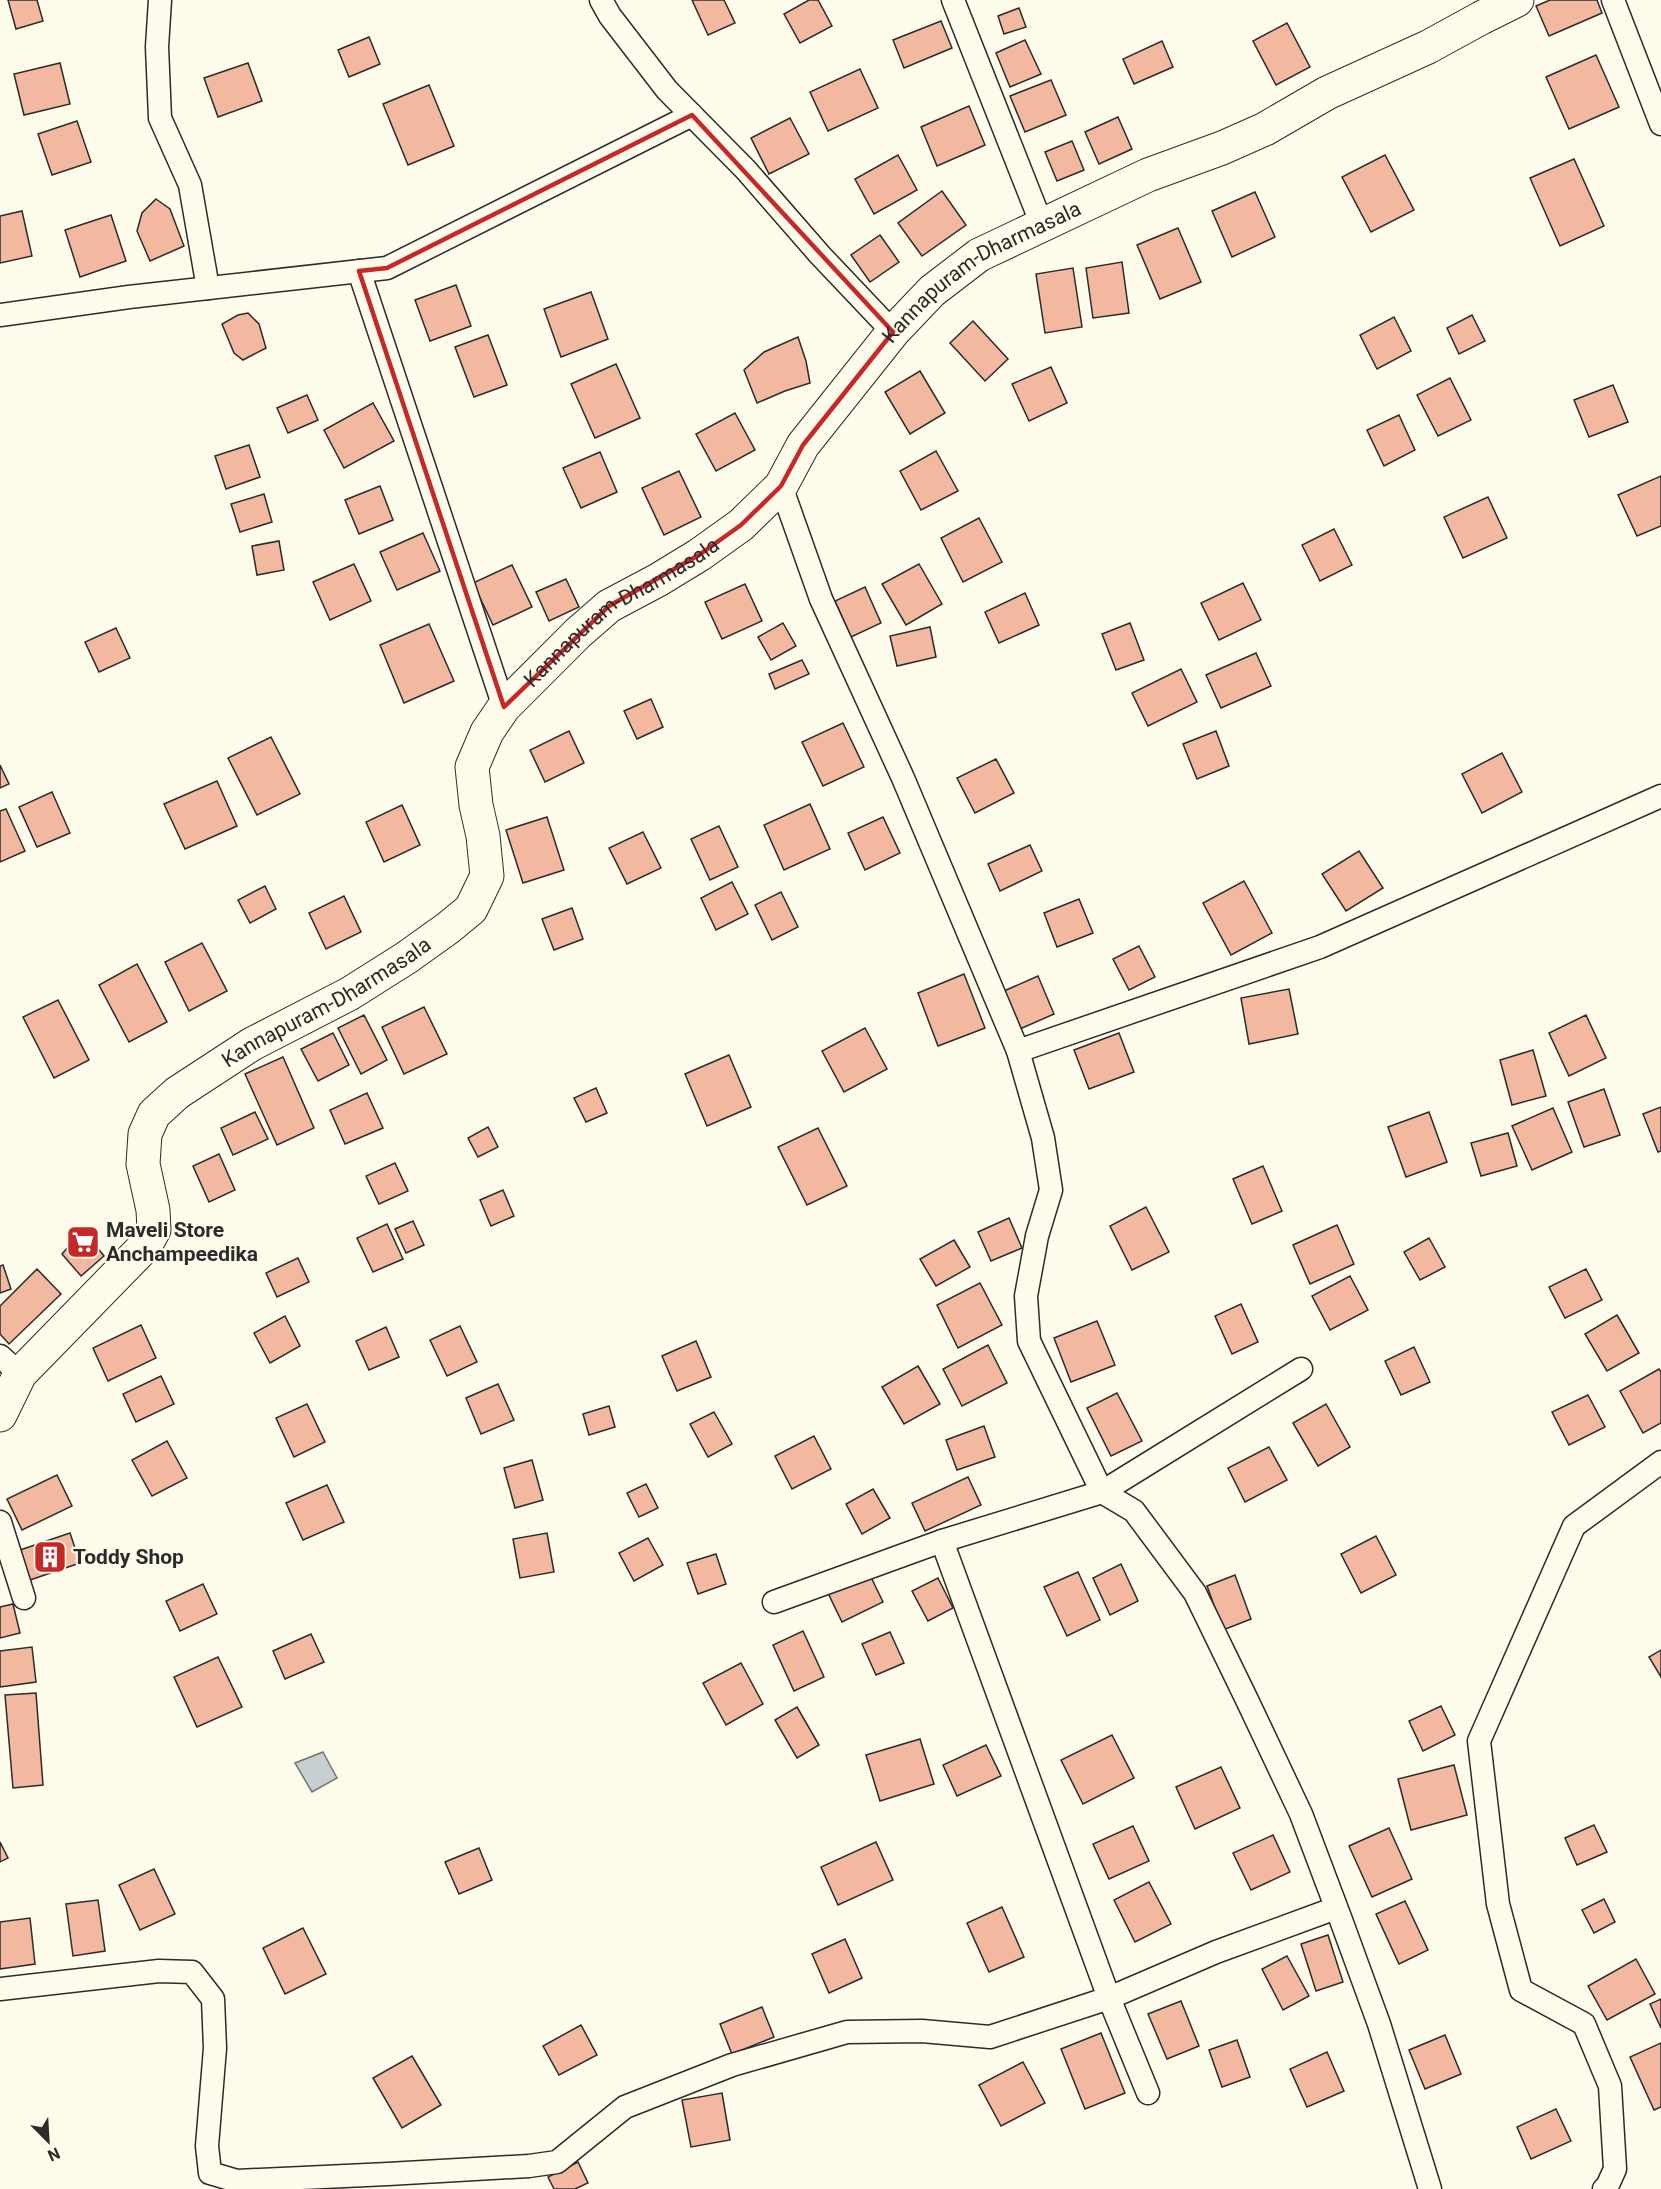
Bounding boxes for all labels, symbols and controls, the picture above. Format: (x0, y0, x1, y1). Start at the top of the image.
street label: Kannapuram-Dharmasala (877, 196, 1085, 348)
street label: Kannapuram-Dharmasala (519, 533, 724, 692)
street label: Kannapuram-Dharmasala (217, 932, 435, 1072)
place label: Maveli Store Anchampeedika (106, 1218, 258, 1266)
supermarket icon: Maveli Store Anchampeedika (65, 1224, 101, 1260)
building icon: Toddy Shop (32, 1539, 68, 1575)
place label: Toddy Shop (73, 1545, 184, 1569)
north arrow (18, 2111, 78, 2171)
text: N (45, 2143, 63, 2165)

